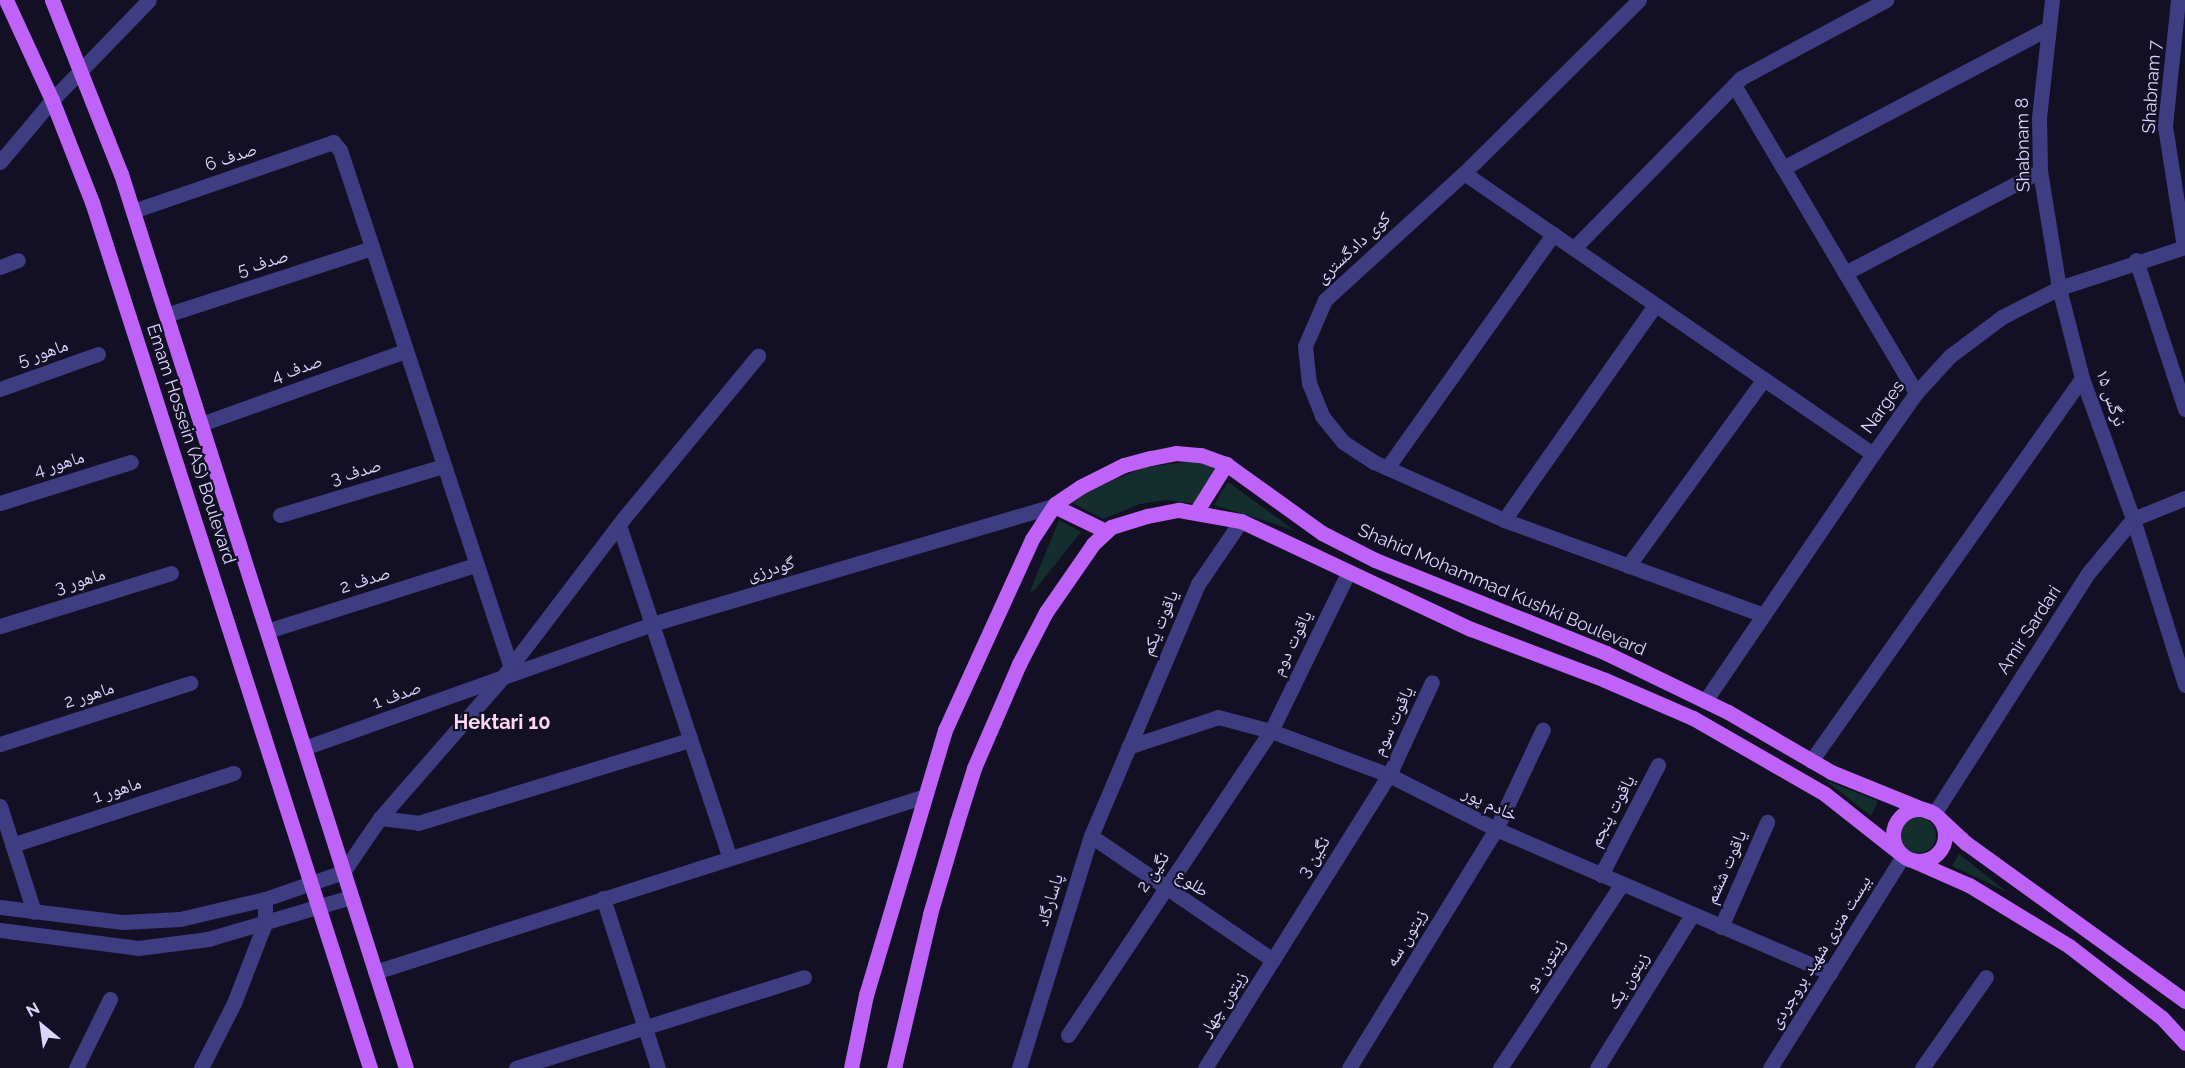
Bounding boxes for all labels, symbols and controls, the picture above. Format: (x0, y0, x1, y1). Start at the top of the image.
street label: Shabnam 7 (2138, 40, 2166, 134)
street label: Shabnam 8 (2011, 98, 2035, 192)
street label: صدف 6 (202, 138, 260, 176)
street label: کوی دادگستری (1311, 208, 1395, 288)
street label: صدف 5 (235, 245, 291, 281)
street label: Emam Hossein (AS) Boulevard (142, 321, 240, 567)
street label: ماهور 5 (15, 334, 71, 372)
street label: صدف 4 (269, 350, 325, 388)
street label: نرگس ۱۵ (2091, 367, 2131, 429)
street label: Narges (1857, 376, 1909, 438)
street label: ماهور 4 (31, 446, 87, 482)
street label: صدف 3 (328, 454, 384, 490)
street label: Shahid Mohammad Kushki Boulevard (1355, 519, 1649, 661)
street label: گودرزی (745, 552, 797, 586)
street label: صدف 2 (337, 562, 393, 598)
street label: ماهور 3 (52, 563, 108, 599)
street label: Amir Sardari (1992, 582, 2066, 678)
street label: یاقوت یکم (1137, 587, 1183, 659)
street label: یاقوت دوم (1267, 607, 1317, 679)
street label: صدف 1 (370, 676, 424, 714)
street label: ماهور 2 (61, 677, 117, 713)
street label: یاقوت سوم (1368, 683, 1418, 759)
district label: Hektari 10 (454, 710, 550, 734)
street label: یاقوت پنجم (1584, 771, 1640, 851)
street label: ماهور 1 (90, 772, 144, 808)
street label: خادم پور (1459, 782, 1521, 826)
street label: یاقوت ششم (1700, 827, 1752, 907)
street label: نگین 3 (1293, 832, 1335, 882)
street label: نگین 2 (1132, 848, 1174, 896)
street label: طلوع (1171, 864, 1213, 902)
street label: پاسارگاد (1032, 871, 1068, 929)
street label: بیست متری شهید بروجردی (1764, 871, 1876, 1033)
street label: زیتون سه (1380, 905, 1432, 971)
street label: زیتون دو (1520, 934, 1570, 996)
street label: زیتون یک (1602, 948, 1654, 1014)
street label: زیتون چهار (1195, 967, 1251, 1041)
north arrow (12, 996, 72, 1056)
text: N (23, 999, 43, 1021)

